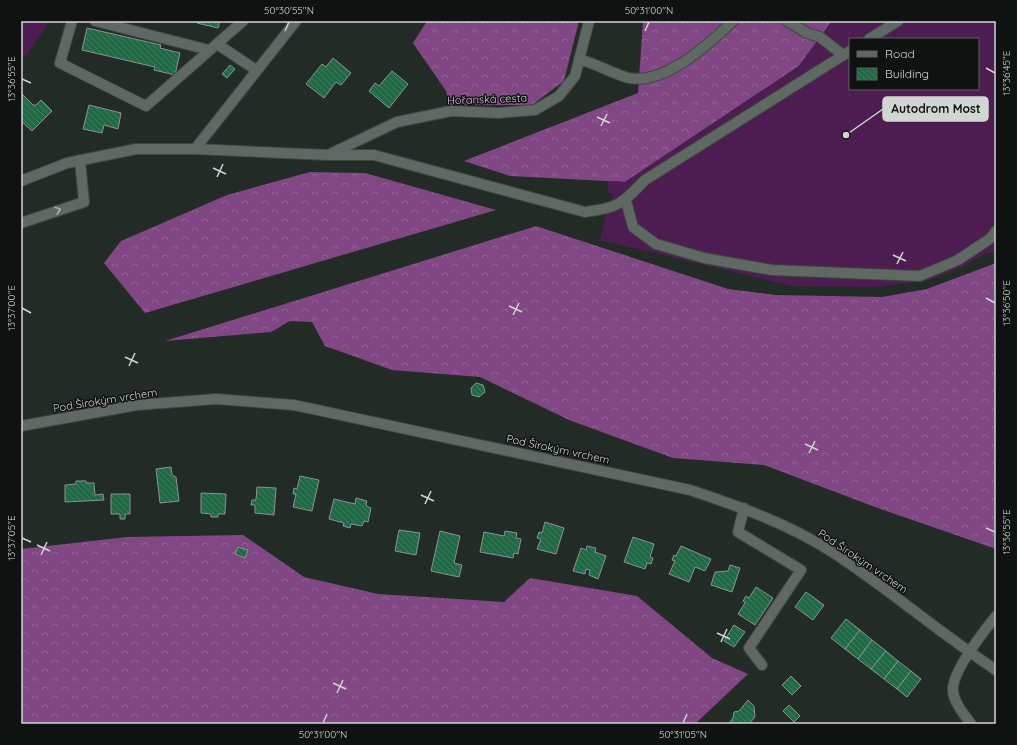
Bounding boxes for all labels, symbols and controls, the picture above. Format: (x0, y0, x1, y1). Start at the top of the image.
text: 50°30'55"N (264, 4, 314, 17)
text: 50°31'00"N (625, 4, 673, 17)
legend (849, 38, 979, 90)
text: Road (885, 46, 915, 61)
text: 13°36'45"E (1000, 50, 1013, 96)
text: 13°36'55"E (5, 56, 18, 102)
text: Building (885, 66, 929, 81)
street label: Hořanská cesta (447, 91, 527, 107)
callout: Autodrom Most (883, 97, 988, 121)
text: Autodrom Most (891, 101, 981, 116)
one-way arrow (54, 207, 61, 215)
text: 13°36'50"E (1000, 280, 1013, 326)
text: 13°37'00"E (5, 285, 18, 331)
street label: Pod Širokým vrchem (52, 385, 158, 415)
street label: Pod Širokým vrchem (505, 431, 611, 467)
text: 13°36'55"E (1000, 509, 1013, 555)
text: 13°37'05"E (5, 515, 18, 561)
street label: Pod Širokým vrchem (816, 526, 910, 596)
text: 50°31'00"N (299, 728, 347, 741)
text: 50°31'05"N (659, 728, 707, 741)

